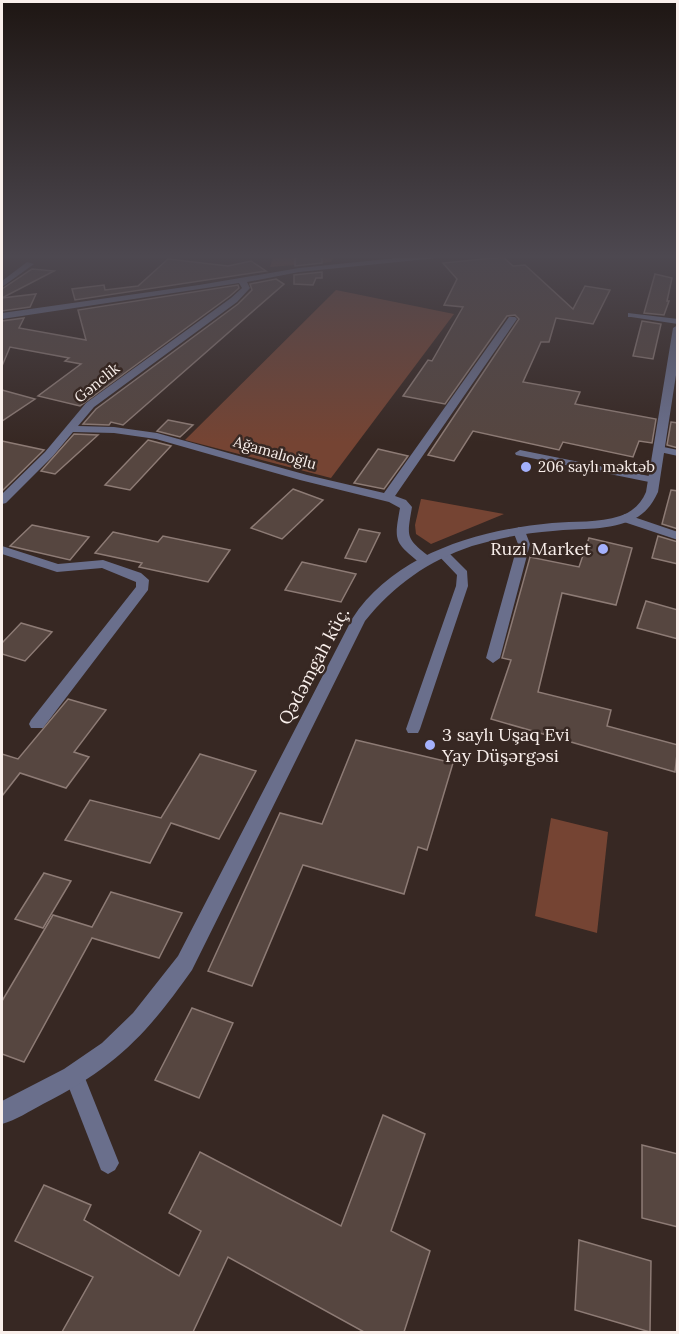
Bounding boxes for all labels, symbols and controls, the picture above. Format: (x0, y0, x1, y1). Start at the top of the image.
street label: Gənclik (70, 359, 123, 407)
street label: Ağamalıoğlu (231, 431, 319, 473)
place label: 206 saylı məktəb (538, 457, 655, 476)
marker: 206 saylı məktəb (519, 460, 533, 474)
place label: Ruzi Market (490, 537, 591, 560)
marker: Ruzi Market (596, 542, 610, 556)
street label: Qədəmgah küç. (273, 603, 354, 729)
place label: 3 saylı Uşaq Evi Yay Düşərgəsi (441, 723, 570, 767)
marker: 3 saylı Uşaq Evi Yay Düşərgəsi (423, 738, 437, 752)

